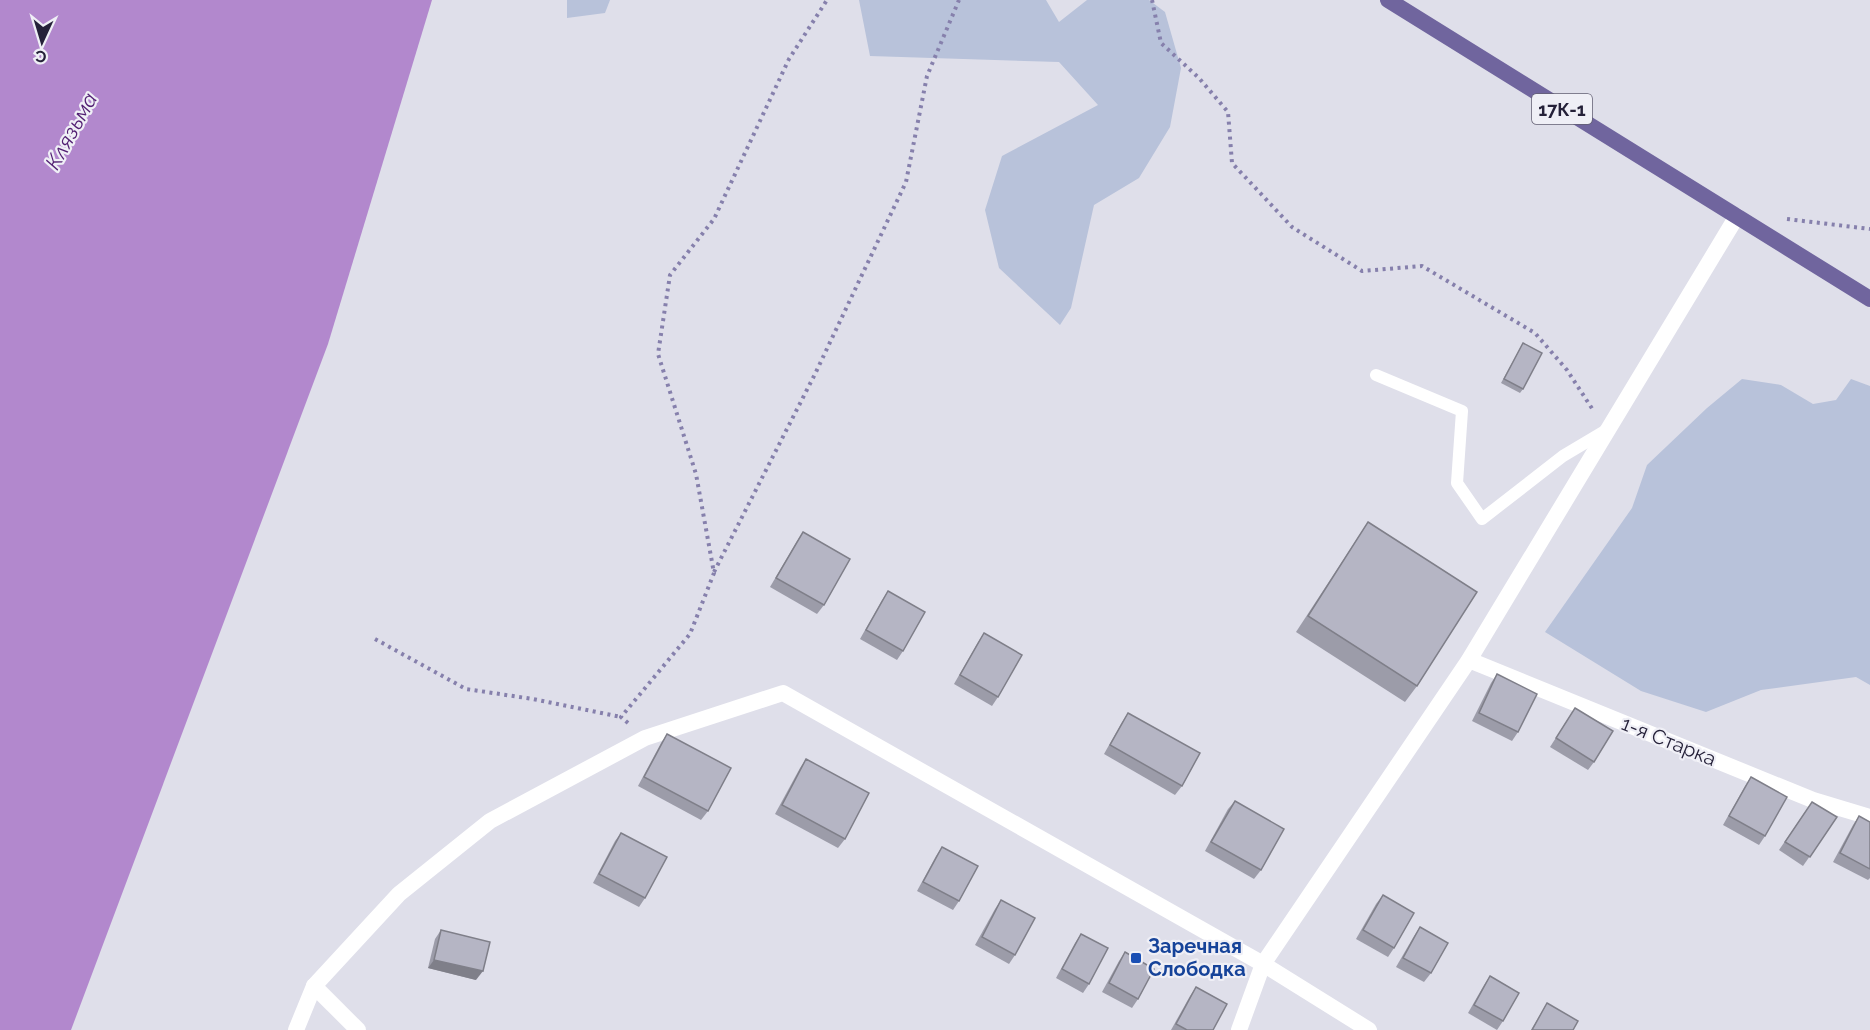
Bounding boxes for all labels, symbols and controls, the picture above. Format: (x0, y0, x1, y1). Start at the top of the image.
north arrow (12, 12, 72, 72)
text: С (35, 47, 47, 66)
water label: Клязьма (40, 88, 102, 174)
road number: 17К-1 (1532, 94, 1592, 124)
street label: 1-я Старка (1618, 711, 1720, 771)
place label: Заречная Слободка (1148, 934, 1246, 981)
marker: Заречная Слободка (1129, 951, 1143, 965)

